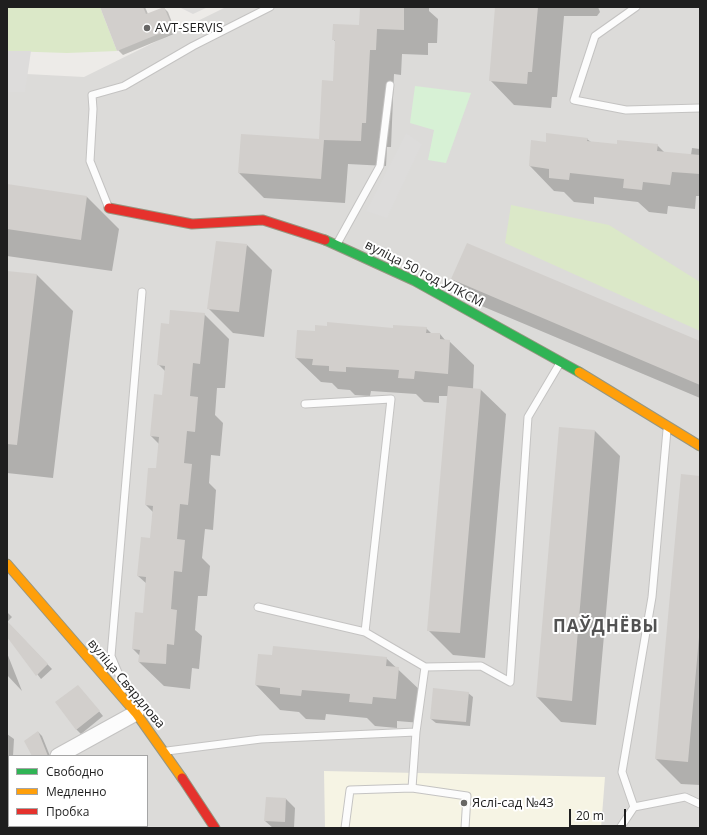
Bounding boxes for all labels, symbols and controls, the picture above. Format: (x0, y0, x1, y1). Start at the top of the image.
place label: AVT-SERVIS (155, 20, 223, 36)
marker: AVT-SERVIS (142, 23, 152, 33)
street label: вуліца 50 год УЛКСМ (362, 237, 486, 311)
district label: ПАЎДНЁВЫ (553, 617, 659, 637)
street label: вуліца Свярдлова (84, 636, 168, 732)
legend (8, 755, 148, 827)
text: Свободно (46, 763, 104, 780)
text: Медленно (46, 783, 106, 800)
place label: Яслі-сад №43 (472, 795, 554, 811)
marker: Яслі-сад №43 (459, 798, 469, 808)
scale bar (571, 801, 628, 827)
text: Пробка (46, 803, 89, 820)
text: 20 m (576, 807, 604, 824)

